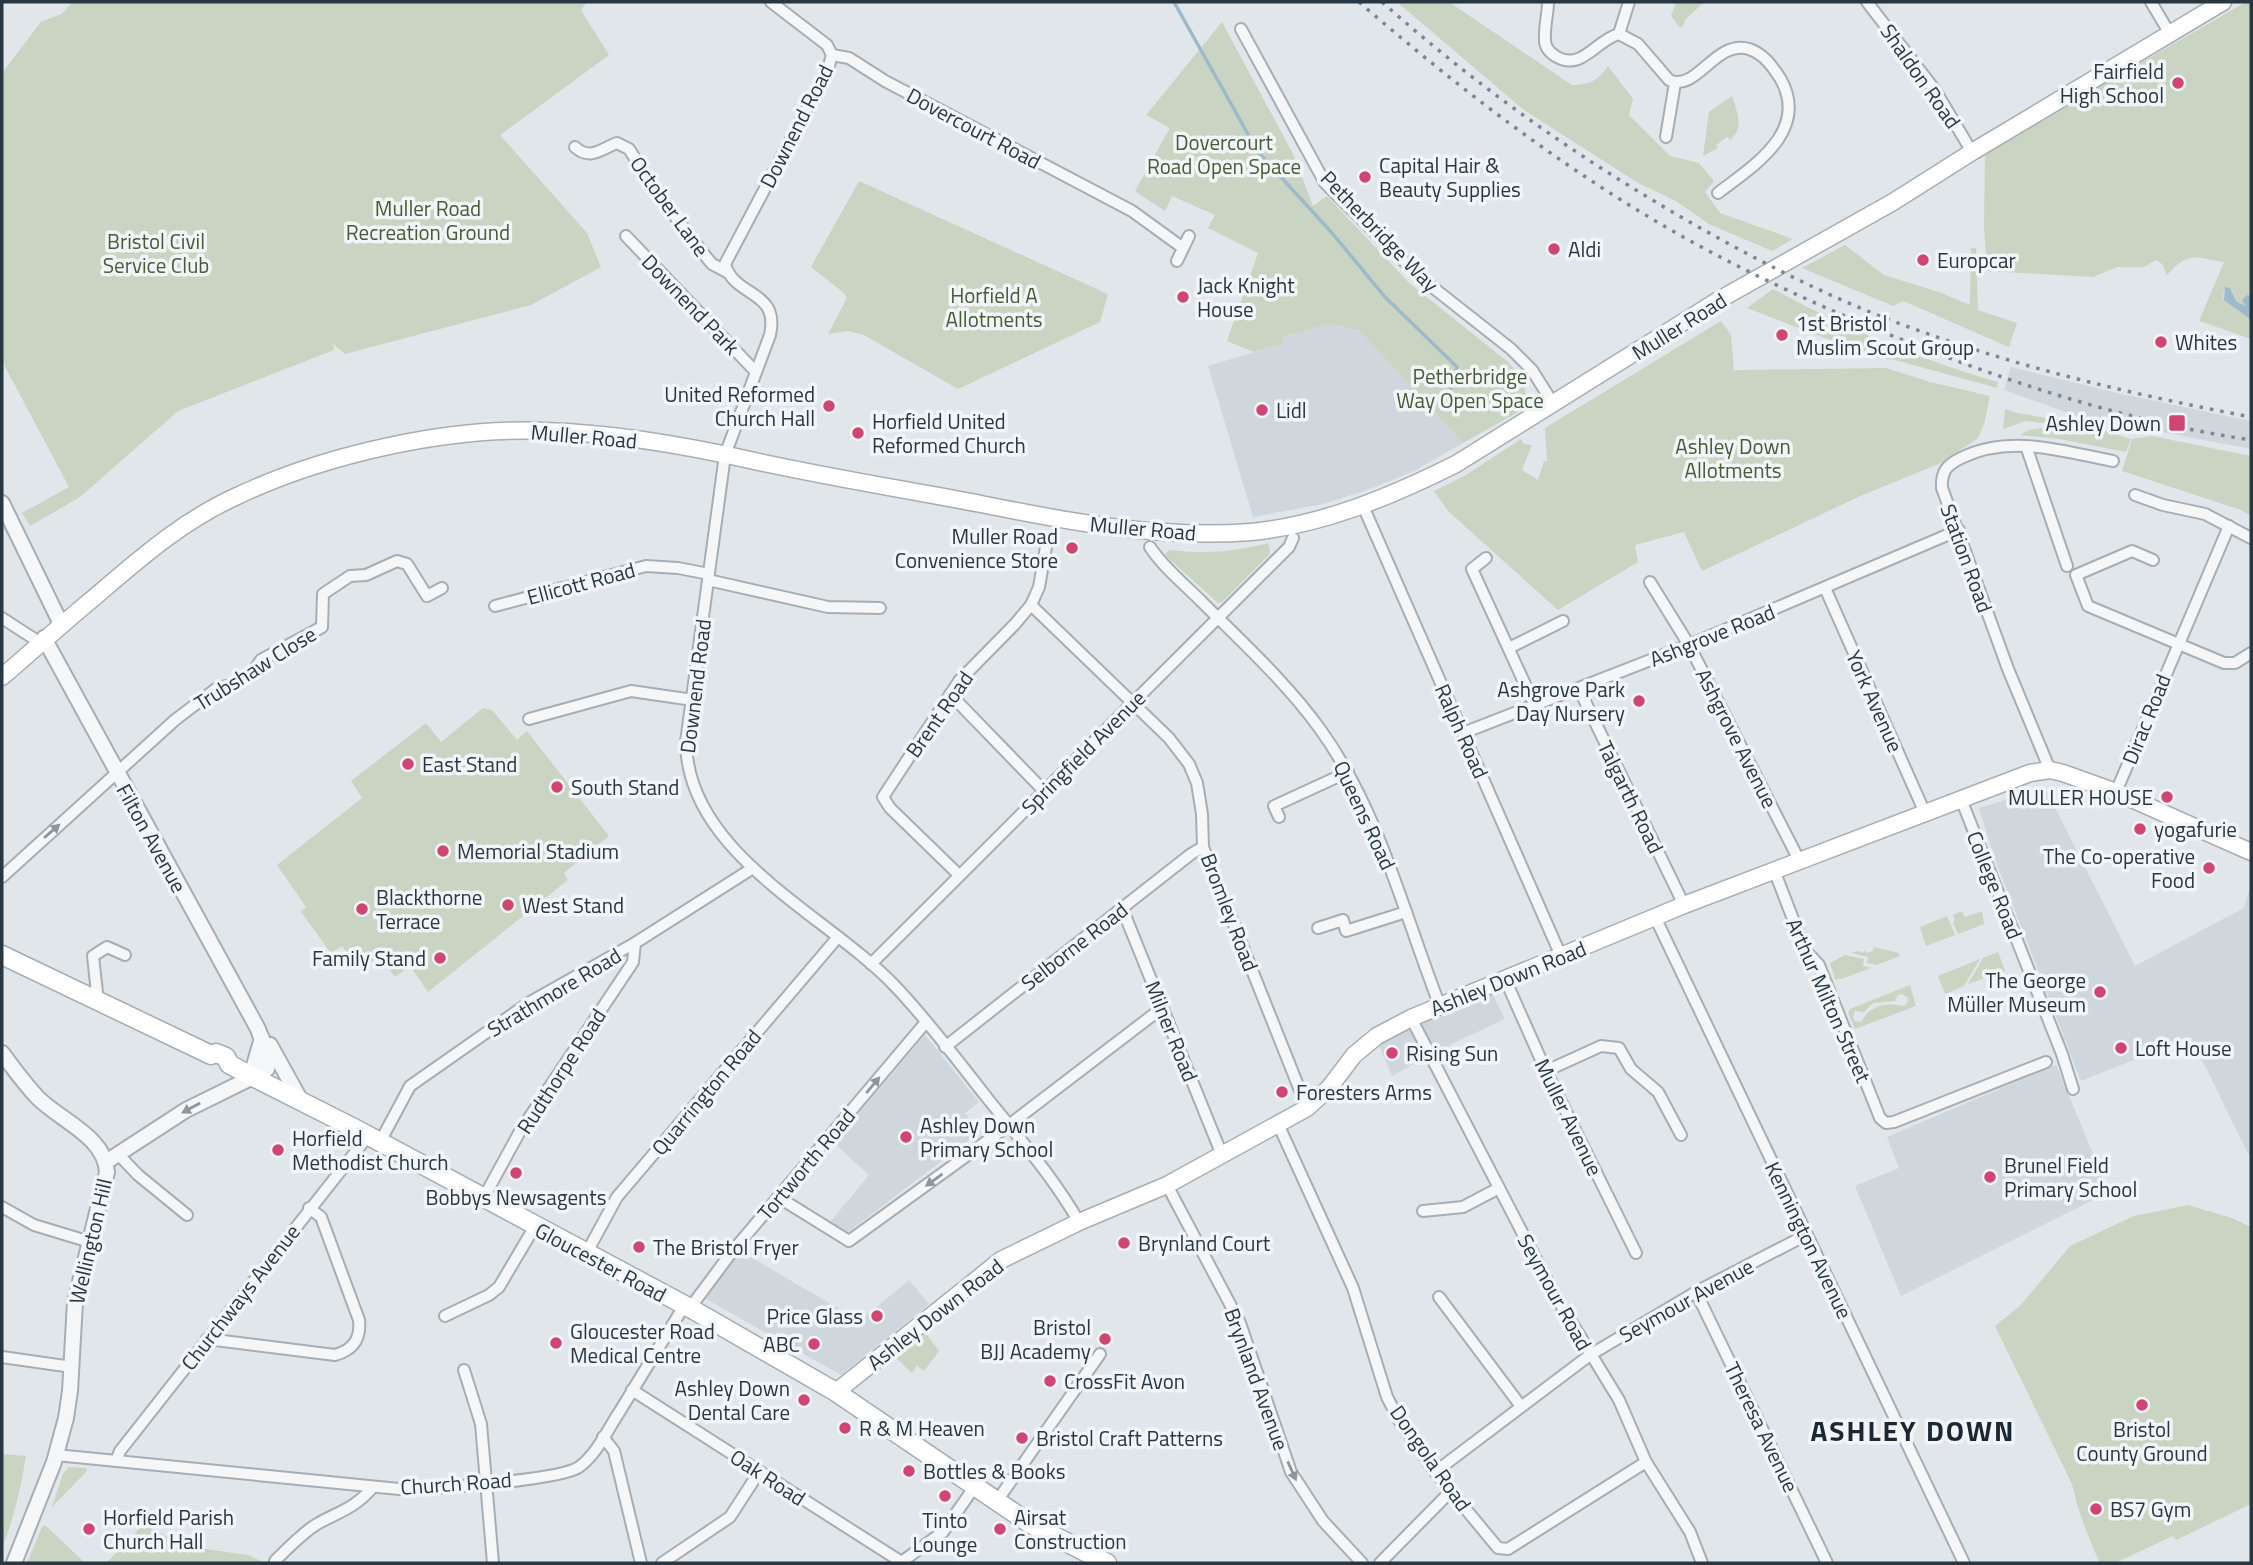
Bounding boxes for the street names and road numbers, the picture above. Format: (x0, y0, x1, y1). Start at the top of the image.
street label: Shaldon Road (1873, 17, 1969, 135)
street label: Downend Road (751, 59, 841, 193)
street label: Dovercourt Road (901, 79, 1047, 177)
street label: October Lane (623, 149, 717, 263)
street label: Petherbridge Way (1313, 163, 1447, 299)
street label: Downend Park (634, 246, 748, 362)
street label: Muller Road (1625, 284, 1733, 368)
street label: Muller Road (530, 415, 638, 457)
street label: Station Road (1933, 499, 2001, 617)
street label: Muller Road (1089, 507, 1197, 549)
street label: Ellicott Road (523, 553, 639, 613)
street label: Ashgrove Road (1644, 595, 1780, 675)
street label: Downend Road (671, 617, 719, 755)
street label: Trubshaw Close (188, 618, 322, 718)
street label: York Avenue (1838, 645, 1912, 757)
street label: Ashgrove Avenue (1688, 663, 1786, 813)
street label: Brent Road (897, 664, 981, 764)
street label: Dirac Road (2113, 669, 2179, 769)
street label: Ralph Road (1427, 678, 1497, 784)
street label: Springfield Avenue (1013, 682, 1153, 822)
street label: Talgarth Road (1590, 735, 1672, 859)
street label: Queens Road (1326, 755, 1404, 875)
street label: Filton Avenue (109, 778, 195, 898)
street label: College Road (1959, 826, 2031, 944)
street label: Bromley Road (1193, 848, 1267, 976)
street label: Selborne Road (1014, 894, 1134, 998)
street label: Arthur Milton Street (1778, 913, 1880, 1088)
street label: Ashley Down Road (1425, 932, 1591, 1024)
street label: Strathmore Road (481, 939, 627, 1045)
street label: Milner Road (1137, 976, 1207, 1086)
street label: Rudthorpe Road (508, 1002, 614, 1140)
street label: Quarrington Road (643, 1022, 769, 1162)
street label: Muller Avenue (1527, 1053, 1611, 1181)
street label: Tortworth Road (749, 1101, 863, 1227)
street label: Kennington Avenue (1757, 1156, 1861, 1324)
street label: Wellington Hill (60, 1175, 120, 1307)
street label: Gloucester Road (530, 1214, 672, 1310)
street label: Churchways Avenue (173, 1217, 307, 1377)
street label: Seymour Road (1510, 1228, 1600, 1356)
street label: Ashley Down Road (860, 1250, 1010, 1378)
street label: Seymour Avenue (1613, 1250, 1759, 1350)
street label: Brynland Avenue (1216, 1303, 1298, 1455)
street label: Theresa Avenue (1717, 1357, 1807, 1497)
street label: Dongola Road (1383, 1398, 1479, 1518)
street label: Oak Road (724, 1441, 812, 1513)
street label: Church Road (399, 1463, 513, 1503)

